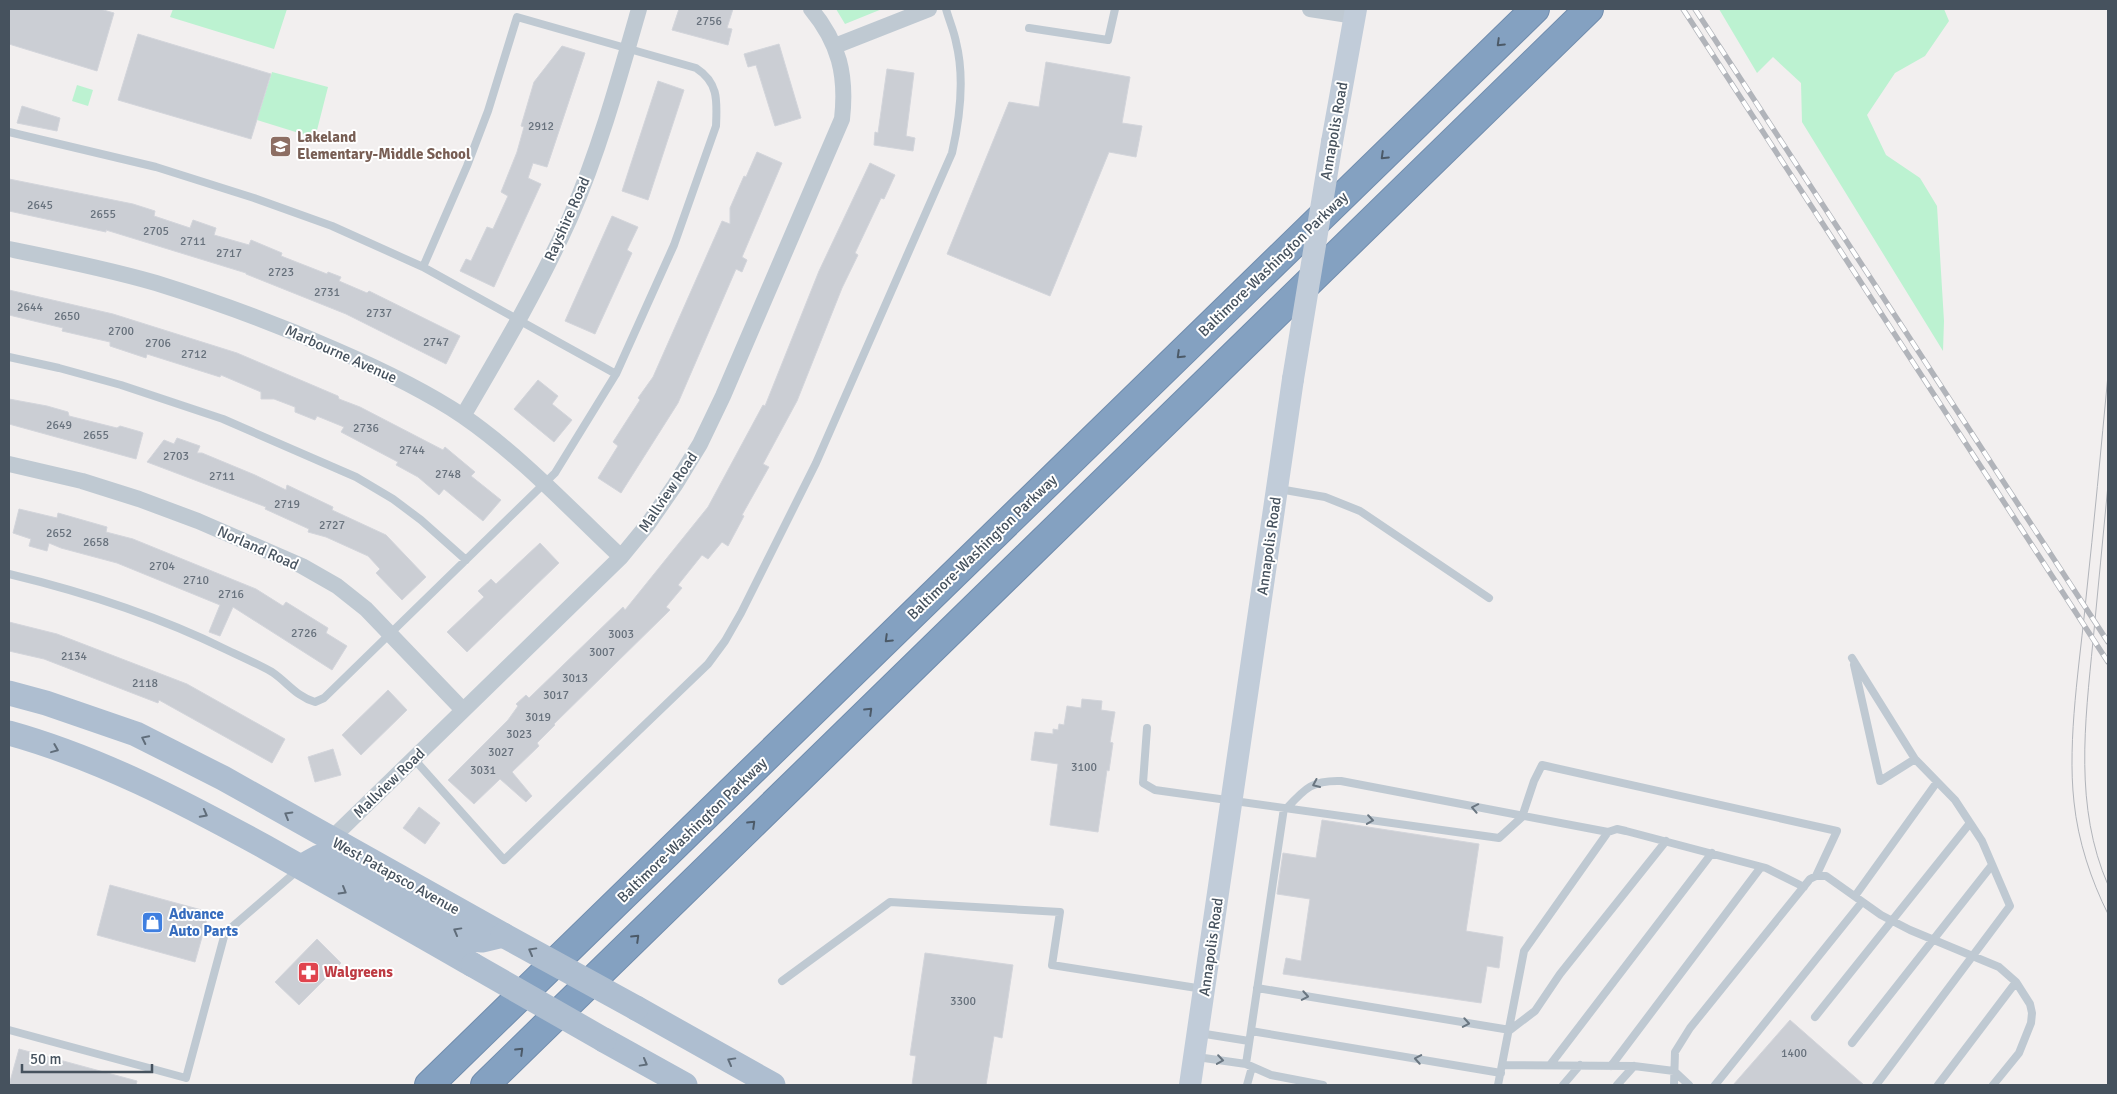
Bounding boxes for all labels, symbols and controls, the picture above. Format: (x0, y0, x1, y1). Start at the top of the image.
house number: 2756 (696, 14, 722, 29)
one-way arrow (1497, 37, 1506, 46)
street label: Annapolis Road (1317, 81, 1351, 181)
house number: 2912 (528, 119, 554, 134)
place label: Lakeland Elementary-Middle School (297, 128, 471, 163)
school or university icon: Lakeland Elementary-Middle School (269, 134, 293, 158)
one-way arrow (1381, 150, 1390, 159)
street label: Rayshire Road (540, 174, 594, 264)
street label: Baltimore-Washington Parkway (1194, 188, 1352, 340)
house number: 2645 (27, 198, 53, 213)
house number: 2655 (90, 207, 116, 222)
house number: 2705 (143, 224, 169, 239)
house number: 2711 (180, 234, 206, 249)
house number: 2717 (216, 246, 242, 261)
house number: 2723 (268, 265, 294, 280)
house number: 2731 (314, 285, 340, 300)
house number: 2644 (17, 300, 43, 315)
house number: 2737 (366, 306, 392, 321)
house number: 2650 (54, 309, 80, 324)
street label: Marbourne Avenue (282, 321, 400, 387)
house number: 2700 (108, 324, 134, 339)
house number: 2747 (423, 335, 449, 350)
house number: 2706 (145, 336, 171, 351)
house number: 2712 (181, 347, 207, 362)
one-way arrow (1176, 349, 1185, 358)
house number: 2649 (46, 418, 72, 433)
house number: 2736 (353, 421, 379, 436)
house number: 2655 (83, 428, 109, 443)
house number: 2744 (399, 443, 425, 458)
house number: 2703 (163, 449, 189, 464)
street label: Mallview Road (635, 449, 701, 535)
house number: 2748 (435, 467, 461, 482)
house number: 2711 (209, 469, 235, 484)
street label: Baltimore-Washington Parkway (903, 471, 1061, 623)
street label: Annapolis Road (1253, 496, 1285, 596)
house number: 2719 (274, 497, 300, 512)
house number: 2727 (319, 518, 345, 533)
street label: Norland Road (215, 522, 301, 574)
house number: 2652 (46, 526, 72, 541)
house number: 2658 (83, 535, 109, 550)
house number: 2704 (149, 559, 175, 574)
house number: 2710 (183, 573, 209, 588)
house number: 2716 (218, 587, 244, 602)
house number: 2726 (291, 626, 317, 641)
house number: 3003 (608, 627, 634, 642)
one-way arrow (884, 633, 893, 642)
house number: 3007 (589, 645, 615, 660)
house number: 2134 (61, 649, 87, 664)
house number: 3013 (562, 671, 588, 686)
house number: 2118 (132, 676, 158, 691)
house number: 3017 (543, 688, 569, 703)
one-way arrow (863, 708, 872, 717)
house number: 3019 (525, 710, 551, 725)
house number: 3023 (506, 727, 532, 742)
one-way arrow (141, 735, 150, 745)
one-way arrow (50, 742, 59, 753)
street label: Mallview Road (349, 744, 429, 822)
house number: 3027 (488, 745, 514, 760)
street label: Baltimore-Washington Parkway (613, 754, 771, 906)
house number: 3100 (1071, 760, 1097, 775)
house number: 3031 (470, 763, 496, 778)
one-way arrow (1312, 778, 1321, 789)
one-way arrow (1470, 803, 1479, 813)
one-way arrow (198, 808, 207, 818)
one-way arrow (285, 812, 294, 822)
one-way arrow (1366, 814, 1374, 825)
one-way arrow (747, 821, 756, 830)
street label: West Patapsco Avenue (329, 834, 463, 918)
one-way arrow (338, 885, 347, 895)
street label: Annapolis Road (1195, 897, 1227, 997)
place label: Advance Auto Parts (169, 905, 239, 940)
shop icon: Advance Auto Parts (141, 911, 165, 935)
one-way arrow (454, 927, 463, 937)
one-way arrow (630, 935, 639, 944)
one-way arrow (528, 947, 537, 957)
pharmacy icon: Walgreens (296, 960, 320, 984)
place label: Walgreens (324, 963, 393, 981)
one-way arrow (1301, 990, 1310, 1000)
house number: 3300 (950, 994, 976, 1009)
one-way arrow (1461, 1017, 1470, 1027)
scale bar (22, 1042, 152, 1074)
house number: 1400 (1781, 1046, 1807, 1061)
one-way arrow (514, 1048, 523, 1057)
text: 50 m (30, 1050, 61, 1068)
one-way arrow (1216, 1054, 1224, 1065)
one-way arrow (1414, 1055, 1423, 1065)
one-way arrow (639, 1056, 648, 1066)
one-way arrow (727, 1058, 736, 1068)

